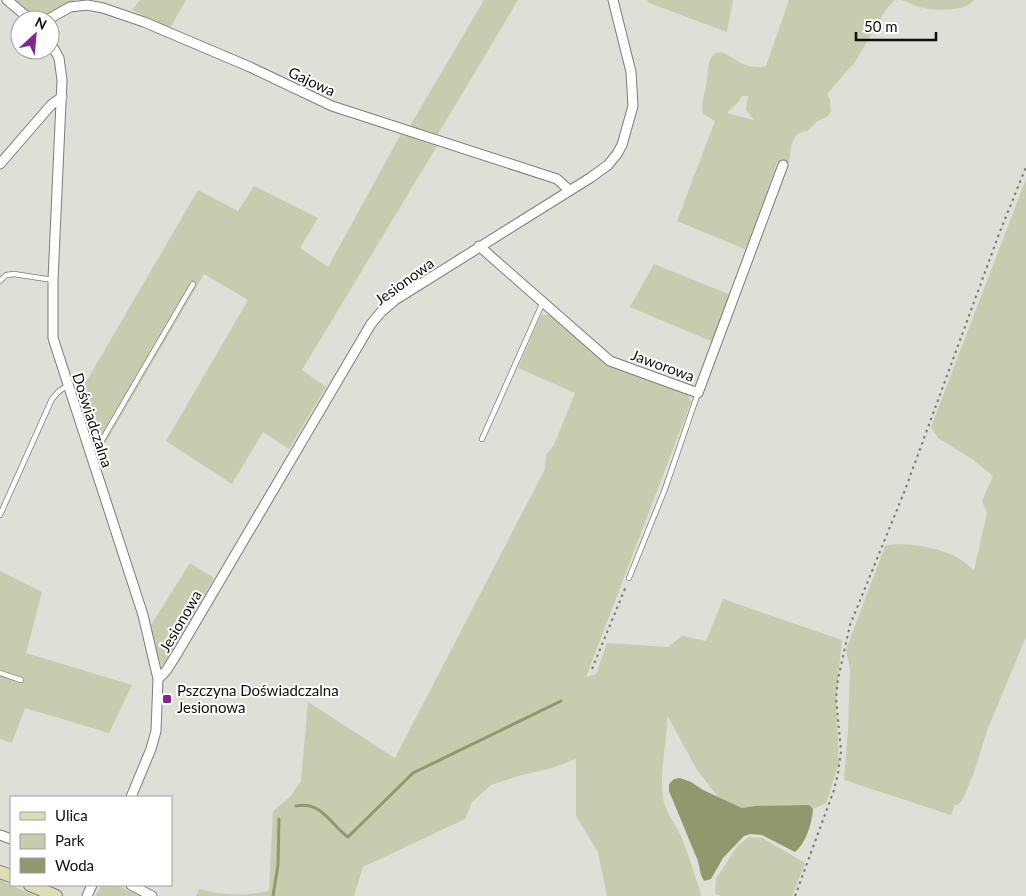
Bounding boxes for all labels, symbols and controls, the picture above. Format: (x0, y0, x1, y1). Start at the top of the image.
north arrow (10, 10, 60, 60)
scale bar (856, 10, 936, 42)
text: N (32, 13, 49, 33)
text: 50 m (864, 17, 898, 35)
street label: Gajowa (286, 62, 338, 100)
street label: Jesionowa (371, 254, 437, 308)
street label: Jaworowa (629, 345, 697, 385)
street label: Doświadczalna (69, 370, 117, 470)
street label: Jesionowa (155, 587, 205, 655)
place label: Pszczyna Doświadczalna Jesionowa (177, 681, 339, 716)
marker: Pszczyna Doświadczalna Jesionowa (161, 693, 173, 705)
legend (10, 796, 172, 886)
text: Ulica (55, 806, 88, 824)
text: Park (55, 831, 85, 849)
text: Woda (55, 856, 94, 874)

